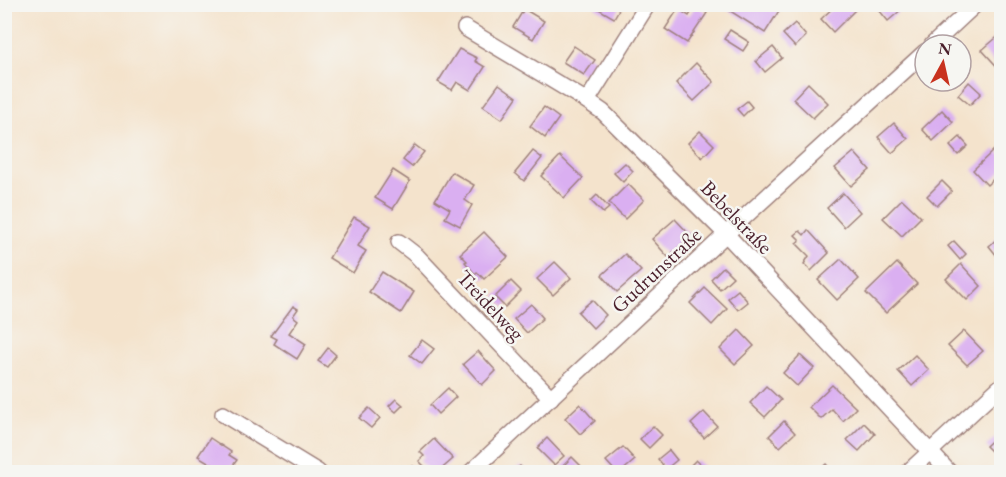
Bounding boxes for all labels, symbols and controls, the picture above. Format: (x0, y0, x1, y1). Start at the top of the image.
north arrow (913, 33, 973, 93)
text: N (937, 37, 953, 60)
street label: Bebelstraße (695, 174, 779, 260)
street label: Gudrunstraße (605, 221, 707, 319)
street label: Treidelweg (451, 264, 531, 347)

